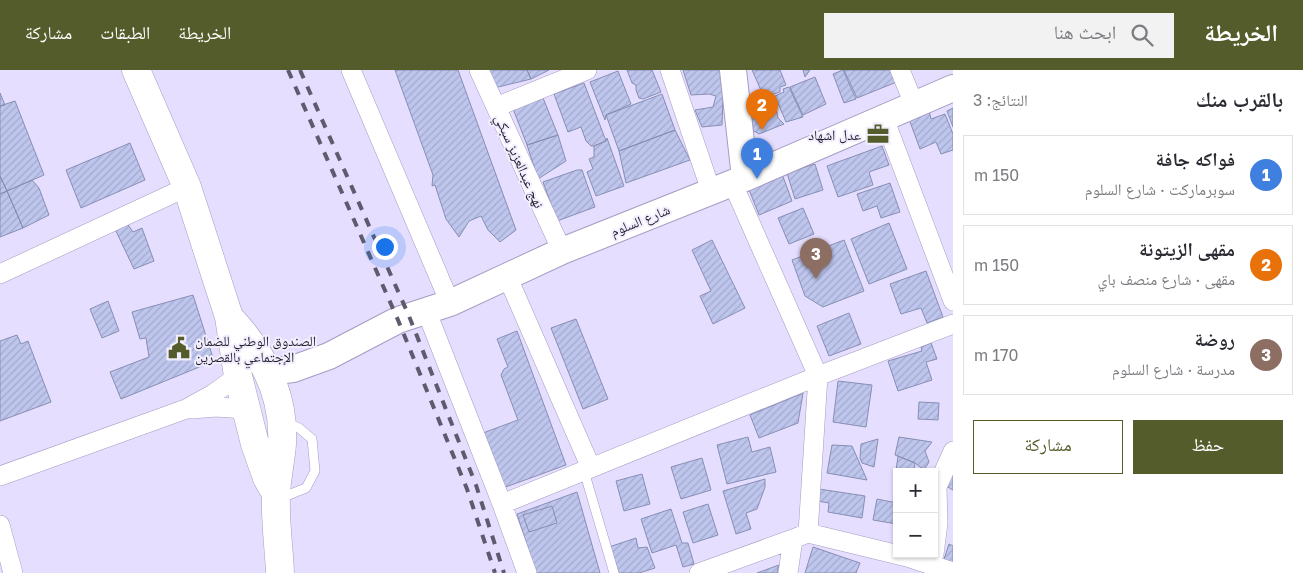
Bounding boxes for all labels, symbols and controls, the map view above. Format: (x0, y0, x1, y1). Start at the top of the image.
search box (824, 13, 1174, 58)
text: الخريطة (1204, 17, 1278, 46)
text: ابحث هنا (1054, 20, 1116, 43)
text: مشاركة (25, 21, 72, 43)
text: الطبقات (100, 21, 150, 43)
text: الخريطة (178, 21, 231, 43)
icon: search (1128, 21, 1156, 49)
text: بالقرب منك (1196, 86, 1283, 112)
pin: 2 (746, 89, 778, 130)
text: النتائج: 3 (973, 90, 1028, 110)
street label: نهج عبدالعزيز سبكي (488, 111, 548, 212)
office icon: عدل اشهاد (865, 121, 891, 147)
place label: عدل اشهاد (808, 126, 861, 144)
pin: 1 (741, 138, 773, 179)
text: فواكه جافة (1155, 147, 1235, 170)
text: 150 m (974, 165, 1019, 185)
text: 1 (1262, 165, 1270, 185)
text: سوبرماركت · شارع السلوم (1085, 179, 1235, 199)
street label: شارع السلوم (608, 200, 673, 241)
your location (372, 234, 398, 260)
text: مقهى الزيتونة (1139, 237, 1235, 260)
pin: 3 (800, 238, 832, 279)
text: 150 m (974, 255, 1019, 275)
text: 2 (1261, 255, 1271, 275)
text: مقهى · شارع منصف باي (1097, 269, 1235, 289)
text: روضة (1194, 327, 1235, 350)
place label: الصندوق الوطني للضمان الإجتماعي بالقصرين (195, 332, 316, 368)
public building icon: الصندوق الوطني للضمان الإجتماعي بالقصرين (166, 335, 192, 361)
text: 170 m (974, 345, 1018, 365)
text: 3 (1261, 345, 1271, 365)
text: مدرسة · شارع السلوم (1112, 359, 1235, 379)
button: مشاركة (973, 420, 1123, 474)
button: حفظ (1133, 420, 1283, 474)
map controls (893, 468, 938, 558)
button: + (893, 468, 938, 513)
button: − (893, 513, 938, 558)

